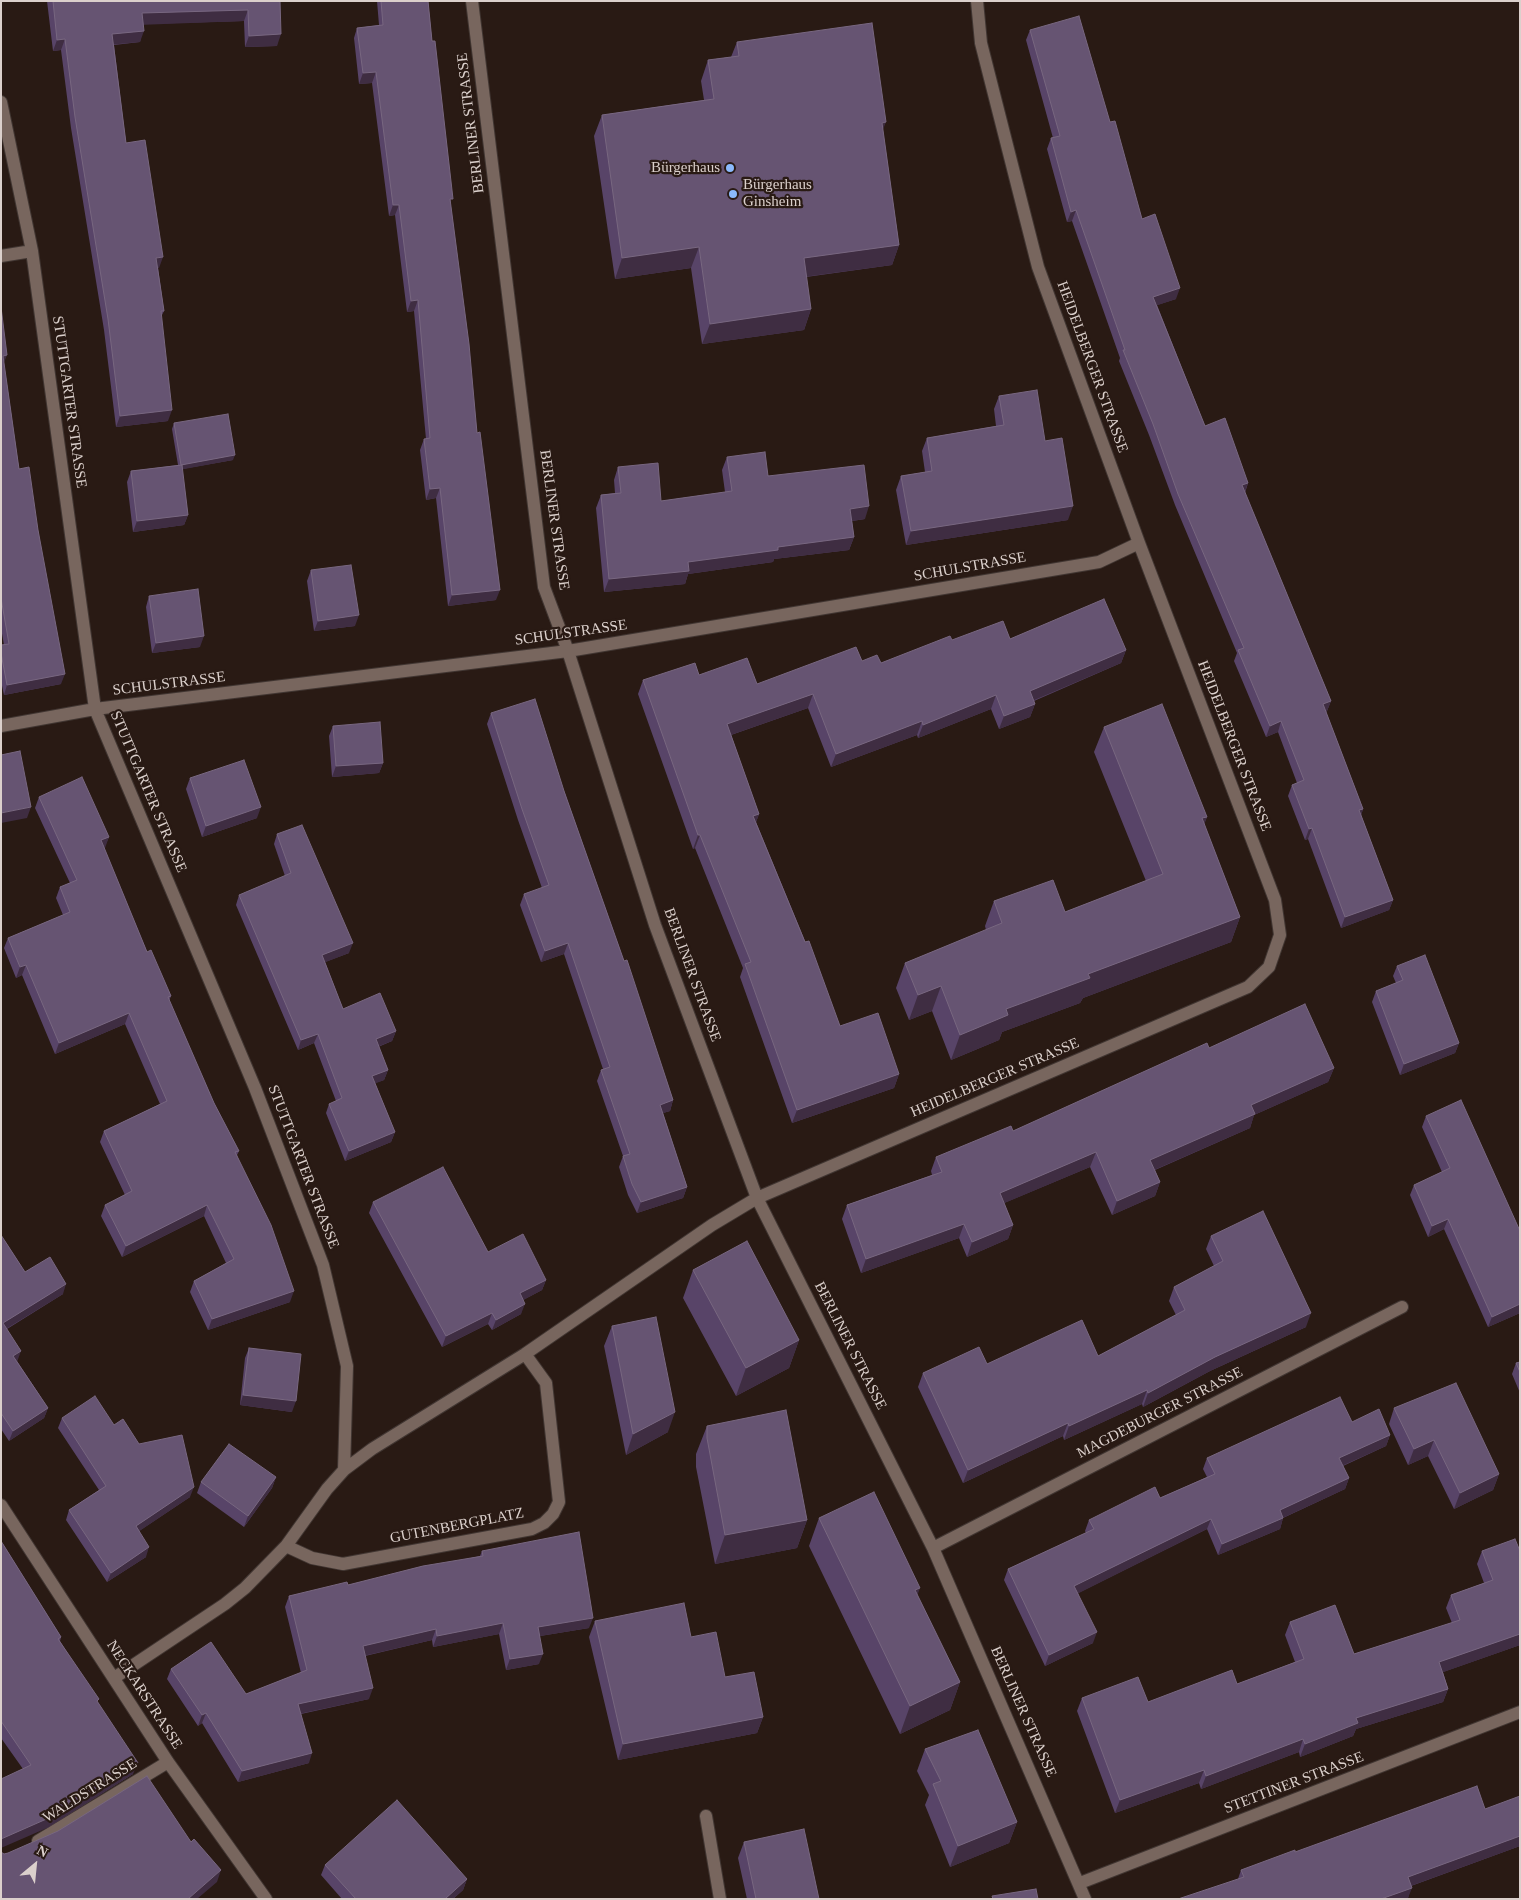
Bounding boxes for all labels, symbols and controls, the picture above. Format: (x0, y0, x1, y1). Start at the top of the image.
street label: BERLINER STRASSE (453, 52, 489, 194)
place label: Bürgerhaus (651, 159, 720, 177)
marker: Bürgerhaus (724, 162, 736, 174)
place label: Bürgerhaus Ginsheim (743, 176, 812, 211)
marker: Bürgerhaus Ginsheim (727, 188, 739, 200)
street label: HEIDELBERGER STRASSE (1053, 279, 1131, 455)
street label: STUTTGARTER STRASSE (48, 315, 90, 489)
street label: BERLINER STRASSE (535, 449, 573, 591)
street label: SCHULSTRASSE (913, 548, 1027, 586)
street label: SCHULSTRASSE (514, 616, 628, 650)
street label: HEIDELBERGER STRASSE (1193, 658, 1275, 834)
street label: SCHULSTRASSE (112, 668, 226, 700)
street label: STUTTGARTER STRASSE (106, 709, 190, 875)
street label: BERLINER STRASSE (659, 906, 725, 1044)
street label: HEIDELBERGER STRASSE (908, 1034, 1082, 1122)
street label: STUTTGARTER STRASSE (263, 1083, 343, 1251)
street label: BERLINER STRASSE (810, 1279, 890, 1413)
street label: MAGDEBURGER STRASSE (1074, 1363, 1246, 1463)
street label: GUTENBERGPLATZ (389, 1504, 525, 1548)
street label: NECKARSTRASSE (102, 1637, 186, 1753)
street label: BERLINER STRASSE (986, 1644, 1060, 1780)
street label: STETTINER STRASSE (1222, 1748, 1366, 1818)
street label: WALDSTRASSE (40, 1755, 140, 1827)
north arrow (10, 1840, 60, 1890)
text: N (34, 1842, 50, 1860)

